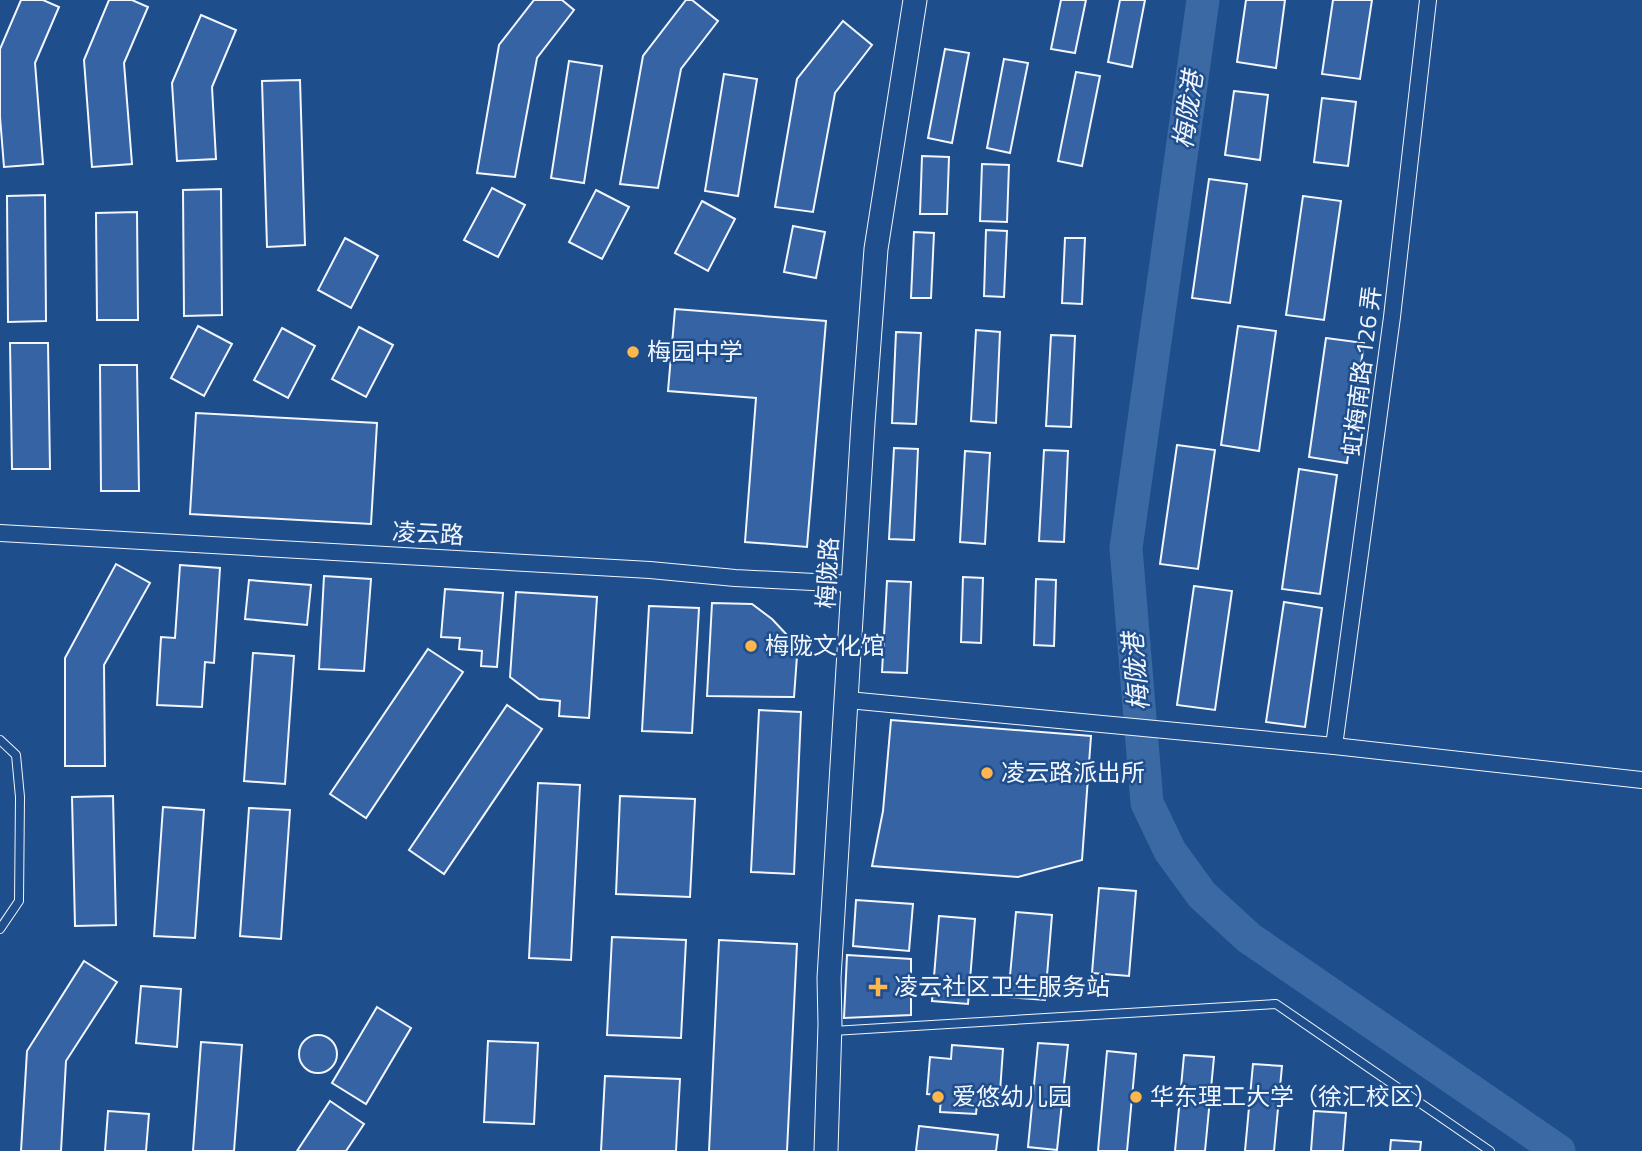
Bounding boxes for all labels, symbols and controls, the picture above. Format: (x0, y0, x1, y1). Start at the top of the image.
water label: 梅陇港 (1163, 65, 1213, 151)
street label: 虹梅南路 126 弄 (1333, 284, 1389, 458)
place label: 梅园中学 (647, 333, 743, 369)
marker: 梅园中学 (625, 344, 641, 360)
street label: 凌云路 (391, 513, 465, 553)
street label: 梅陇路 (807, 536, 847, 610)
place label: 梅陇文化馆 (765, 627, 885, 663)
water label: 梅陇港 (1112, 628, 1158, 713)
marker: 梅陇文化馆 (743, 638, 759, 654)
place label: 凌云路派出所 (1001, 754, 1145, 790)
marker: 凌云路派出所 (979, 765, 995, 781)
place label: 凌云社区卫生服务站 (894, 968, 1110, 1004)
marker: 凌云社区卫生服务站 (868, 977, 888, 997)
place label: 爱悠幼儿园 (952, 1078, 1072, 1114)
place label: 华东理工大学（徐汇校区） (1150, 1078, 1438, 1114)
marker: 爱悠幼儿园 (930, 1089, 946, 1105)
marker: 华东理工大学（徐汇校区） (1128, 1089, 1144, 1105)

